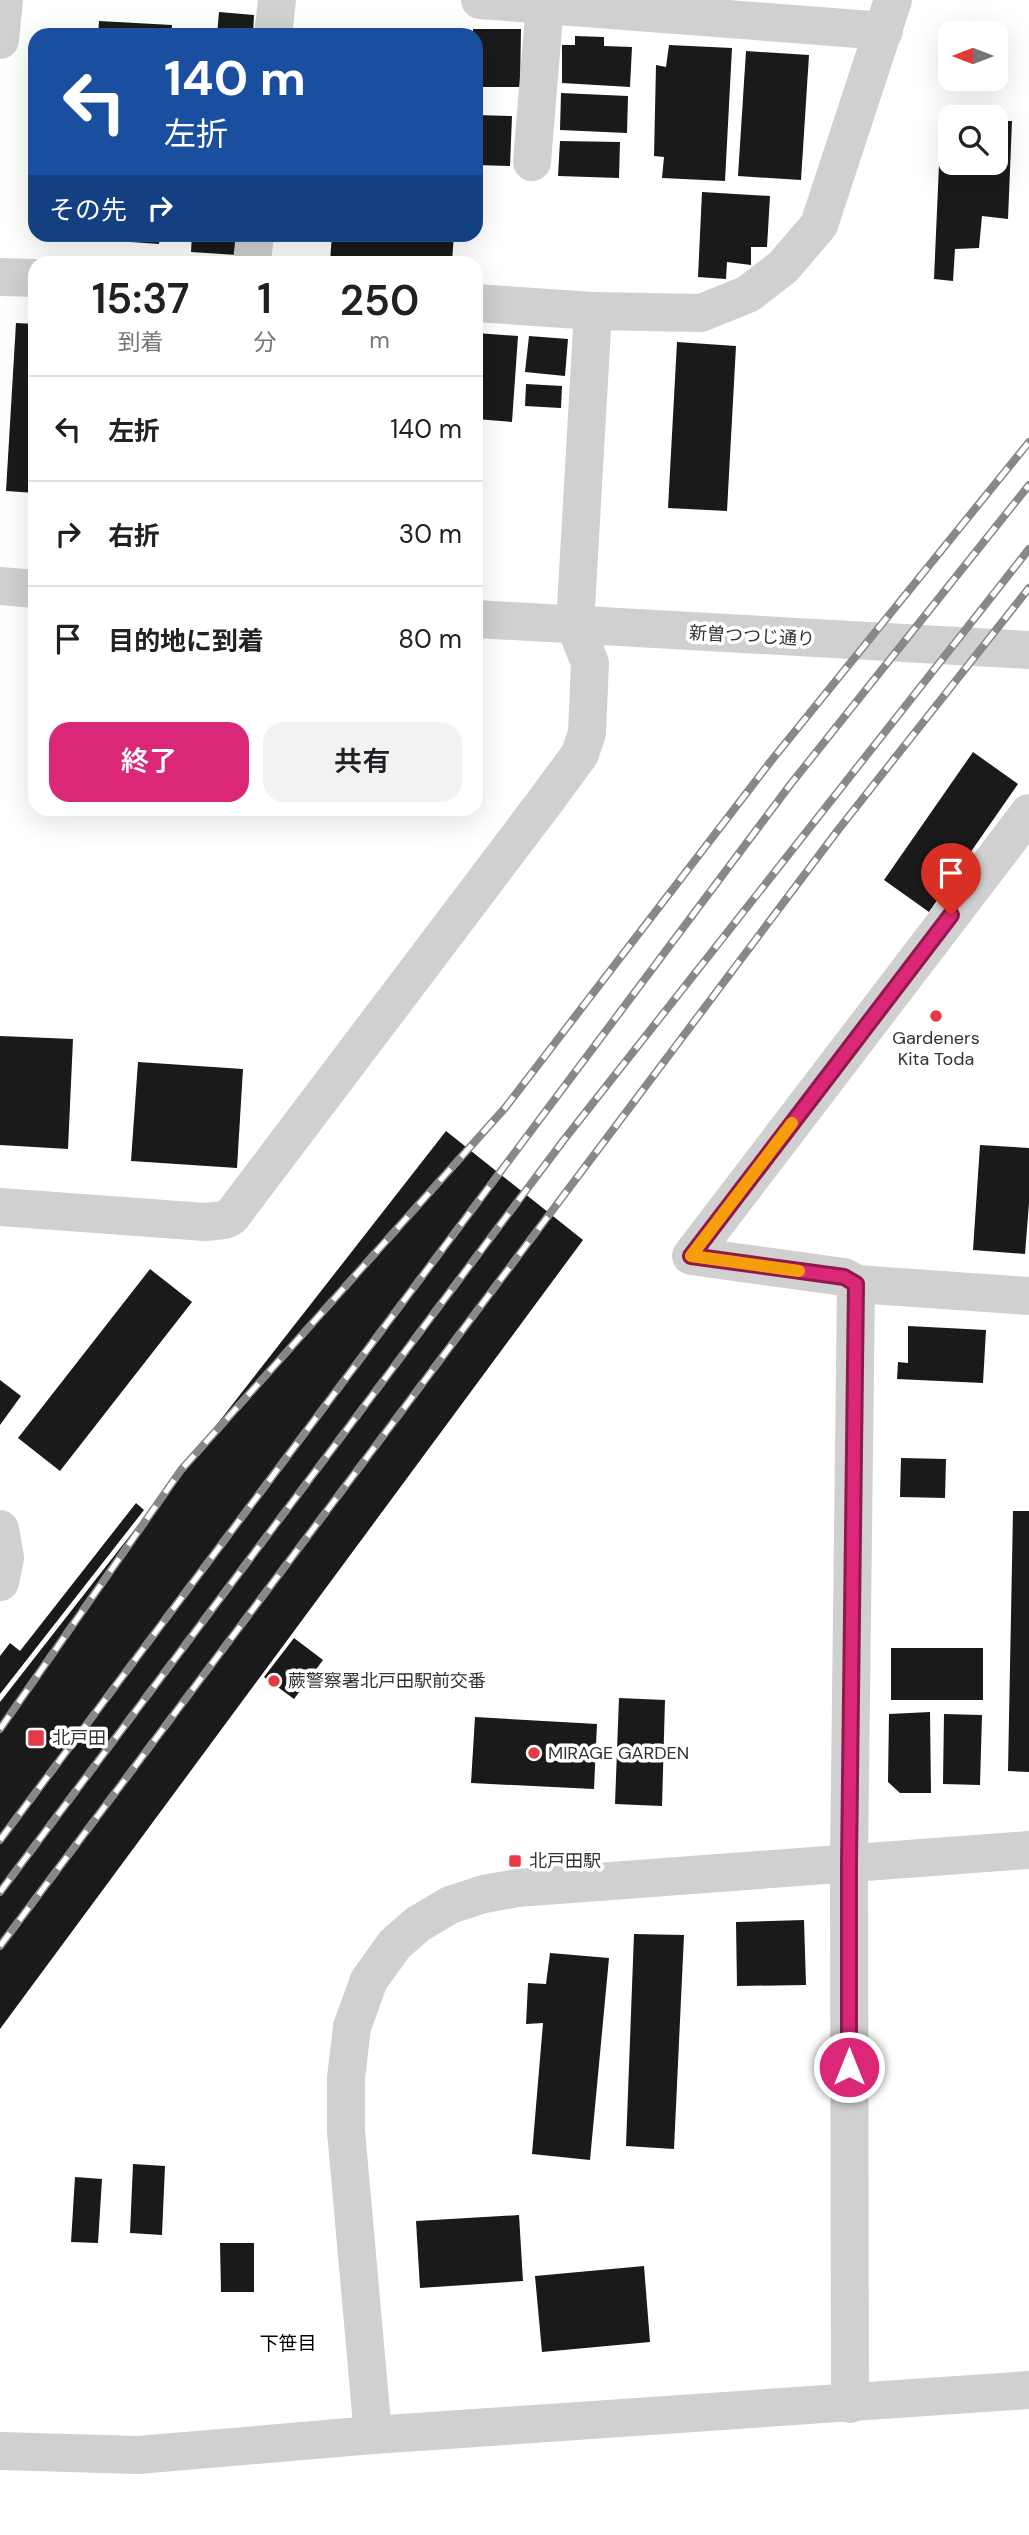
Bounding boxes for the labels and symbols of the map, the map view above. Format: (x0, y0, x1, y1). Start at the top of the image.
north arrow (938, 21, 1008, 91)
street label: 新曽つつじ通り (688, 621, 816, 651)
pin (921, 843, 981, 915)
marker: Gardeners Kita Toda (928, 1008, 944, 1024)
place label: Gardeners Kita Toda (892, 1026, 980, 1071)
place label: 蕨警察署北戸田駅前交番 (288, 1669, 486, 1693)
marker: 蕨警察署北戸田駅前交番 (266, 1673, 282, 1689)
place label: 北戸田 (52, 1726, 106, 1750)
marker: 北戸田 (26, 1728, 46, 1748)
place label: MIRAGE GARDEN (548, 1741, 689, 1765)
marker: MIRAGE GARDEN (526, 1745, 542, 1761)
place label: 北戸田駅 (529, 1849, 601, 1873)
marker: 北戸田駅 (507, 1853, 523, 1869)
position arrow (812, 2030, 886, 2104)
district label: 下笹目 (259, 2331, 317, 2356)

